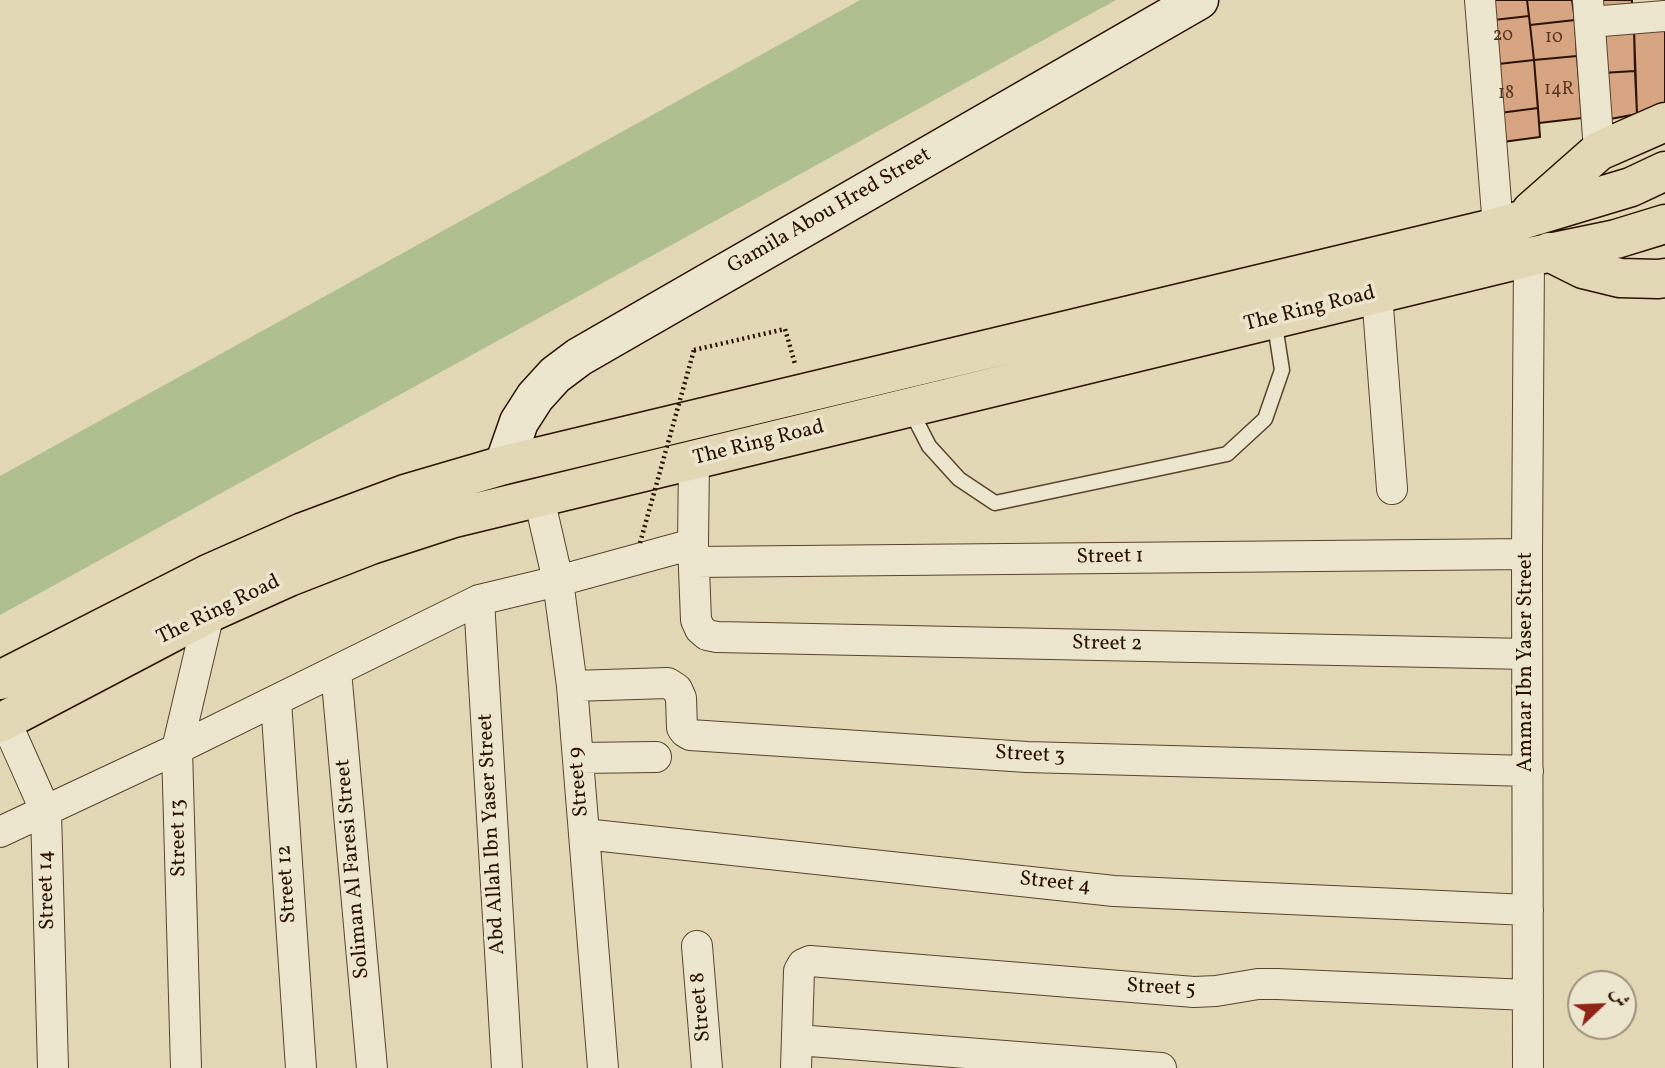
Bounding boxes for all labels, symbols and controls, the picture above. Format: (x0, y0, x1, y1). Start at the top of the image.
house number: 20 (1493, 26, 1513, 48)
house number: 10 (1545, 28, 1563, 50)
house number: 14R (1544, 80, 1574, 102)
house number: 18 (1498, 84, 1514, 106)
street label: Gamila Abou Hred Street (724, 143, 936, 281)
street label: The Ring Road (1242, 282, 1378, 338)
street label: The Ring Road (691, 416, 827, 472)
street label: Street 1 (1076, 545, 1144, 571)
street label: Ammar Ibn Yaser Street (1514, 552, 1540, 772)
street label: The Ring Road (153, 570, 285, 652)
street label: Street 2 (1072, 632, 1142, 658)
street label: Abd Allah Ibn Yaser Street (474, 713, 512, 955)
street label: Street 3 (994, 742, 1066, 770)
street label: Street 9 (564, 746, 596, 818)
street label: Soliman Al Faresi Street (332, 758, 376, 980)
street label: Street 13 (167, 799, 193, 877)
street label: Street 12 (273, 844, 303, 924)
street label: Street 14 (34, 850, 62, 930)
street label: Street 4 (1018, 868, 1092, 900)
north arrow (1567, 970, 1637, 1040)
street label: Street 8 (686, 971, 718, 1043)
street label: Street 5 (1126, 975, 1196, 1003)
text: ش (1604, 984, 1635, 1011)

